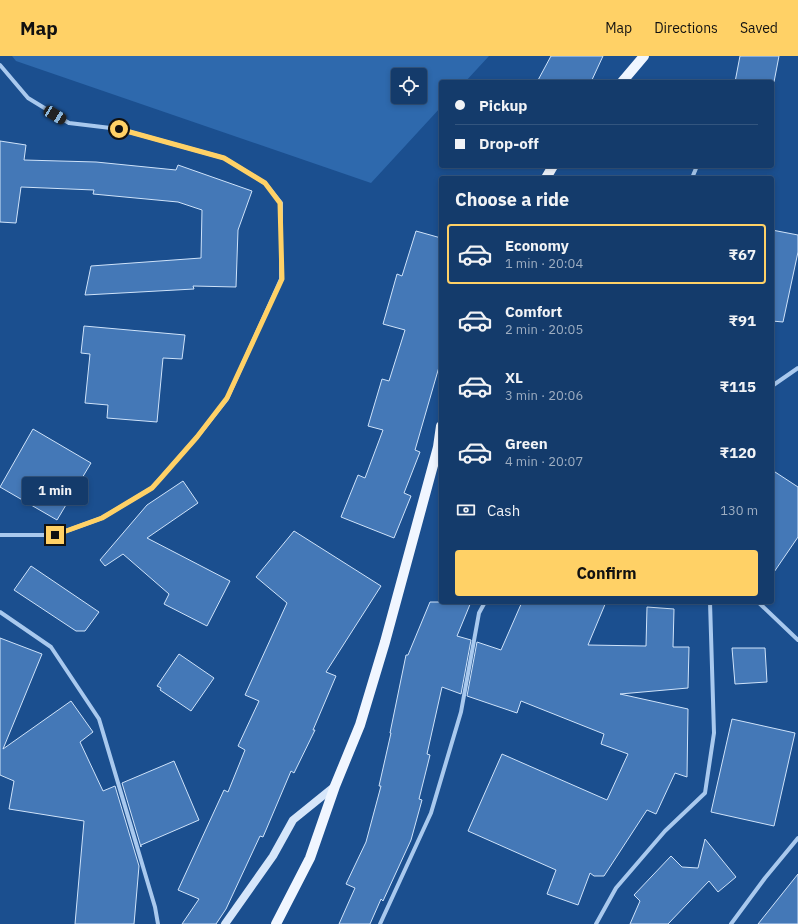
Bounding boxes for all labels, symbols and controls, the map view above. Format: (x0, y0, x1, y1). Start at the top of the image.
text: Map (20, 16, 58, 40)
text: Map (605, 19, 632, 37)
text: Directions (654, 19, 718, 37)
text: Saved (740, 19, 778, 37)
map controls (391, 68, 427, 104)
button: locate (391, 68, 427, 104)
text: Pickup (479, 96, 527, 115)
car (42, 104, 68, 126)
route start (110, 120, 128, 138)
text: Drop-off (479, 134, 539, 153)
text: Choose a ride (455, 188, 569, 211)
icon: car (457, 236, 493, 272)
text: Economy (505, 236, 569, 255)
text: ₹67 (729, 245, 756, 264)
text: 1 min · 20:04 (505, 255, 583, 272)
icon: car (457, 302, 493, 338)
text: Comfort (505, 302, 562, 321)
text: ₹91 (729, 311, 756, 330)
text: 2 min · 20:05 (505, 321, 583, 338)
icon: car (457, 368, 493, 404)
text: XL (505, 368, 523, 387)
text: ₹115 (720, 377, 756, 396)
text: 3 min · 20:06 (505, 387, 583, 404)
icon: car (457, 434, 493, 470)
text: Green (505, 434, 548, 453)
text: ₹120 (720, 443, 756, 462)
text: 4 min · 20:07 (505, 453, 583, 470)
callout: 1 min (22, 477, 88, 505)
text: 1 min (38, 482, 72, 499)
icon: cash (455, 499, 477, 521)
text: Cash (487, 501, 520, 520)
text: 130 m (720, 502, 758, 519)
route end (46, 526, 64, 544)
button: Confirm (455, 550, 758, 596)

